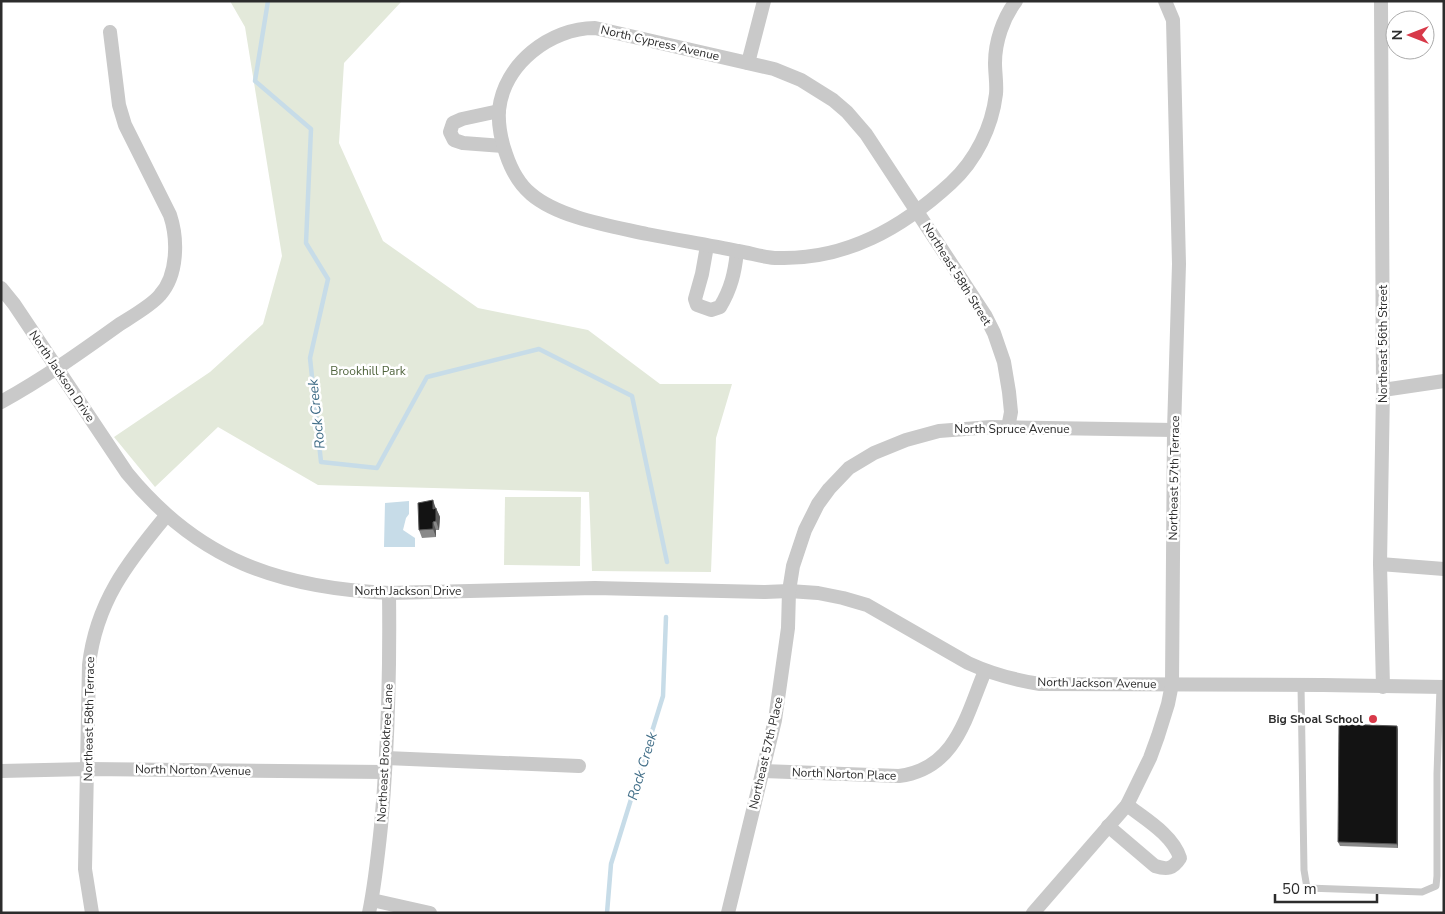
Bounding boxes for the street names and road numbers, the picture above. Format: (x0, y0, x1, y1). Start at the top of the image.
street label: North Cypress Avenue (599, 22, 721, 64)
street label: Northeast 58th Street (919, 220, 996, 329)
street label: Northeast 56th Street (1375, 284, 1391, 403)
street label: North Jackson Drive (26, 327, 98, 425)
street label: Northeast 57th Terrace (1165, 415, 1183, 541)
street label: North Spruce Avenue (954, 421, 1070, 437)
street label: North Jackson Drive (355, 583, 461, 599)
street label: Northeast 58th Terrace (80, 656, 98, 782)
street label: North Jackson Avenue (1037, 674, 1157, 692)
street label: Northeast Brooktree Lane (373, 683, 397, 823)
street label: Northeast 57th Place (745, 695, 787, 811)
street label: North Norton Avenue (135, 761, 251, 779)
street label: North Norton Place (792, 764, 896, 784)

